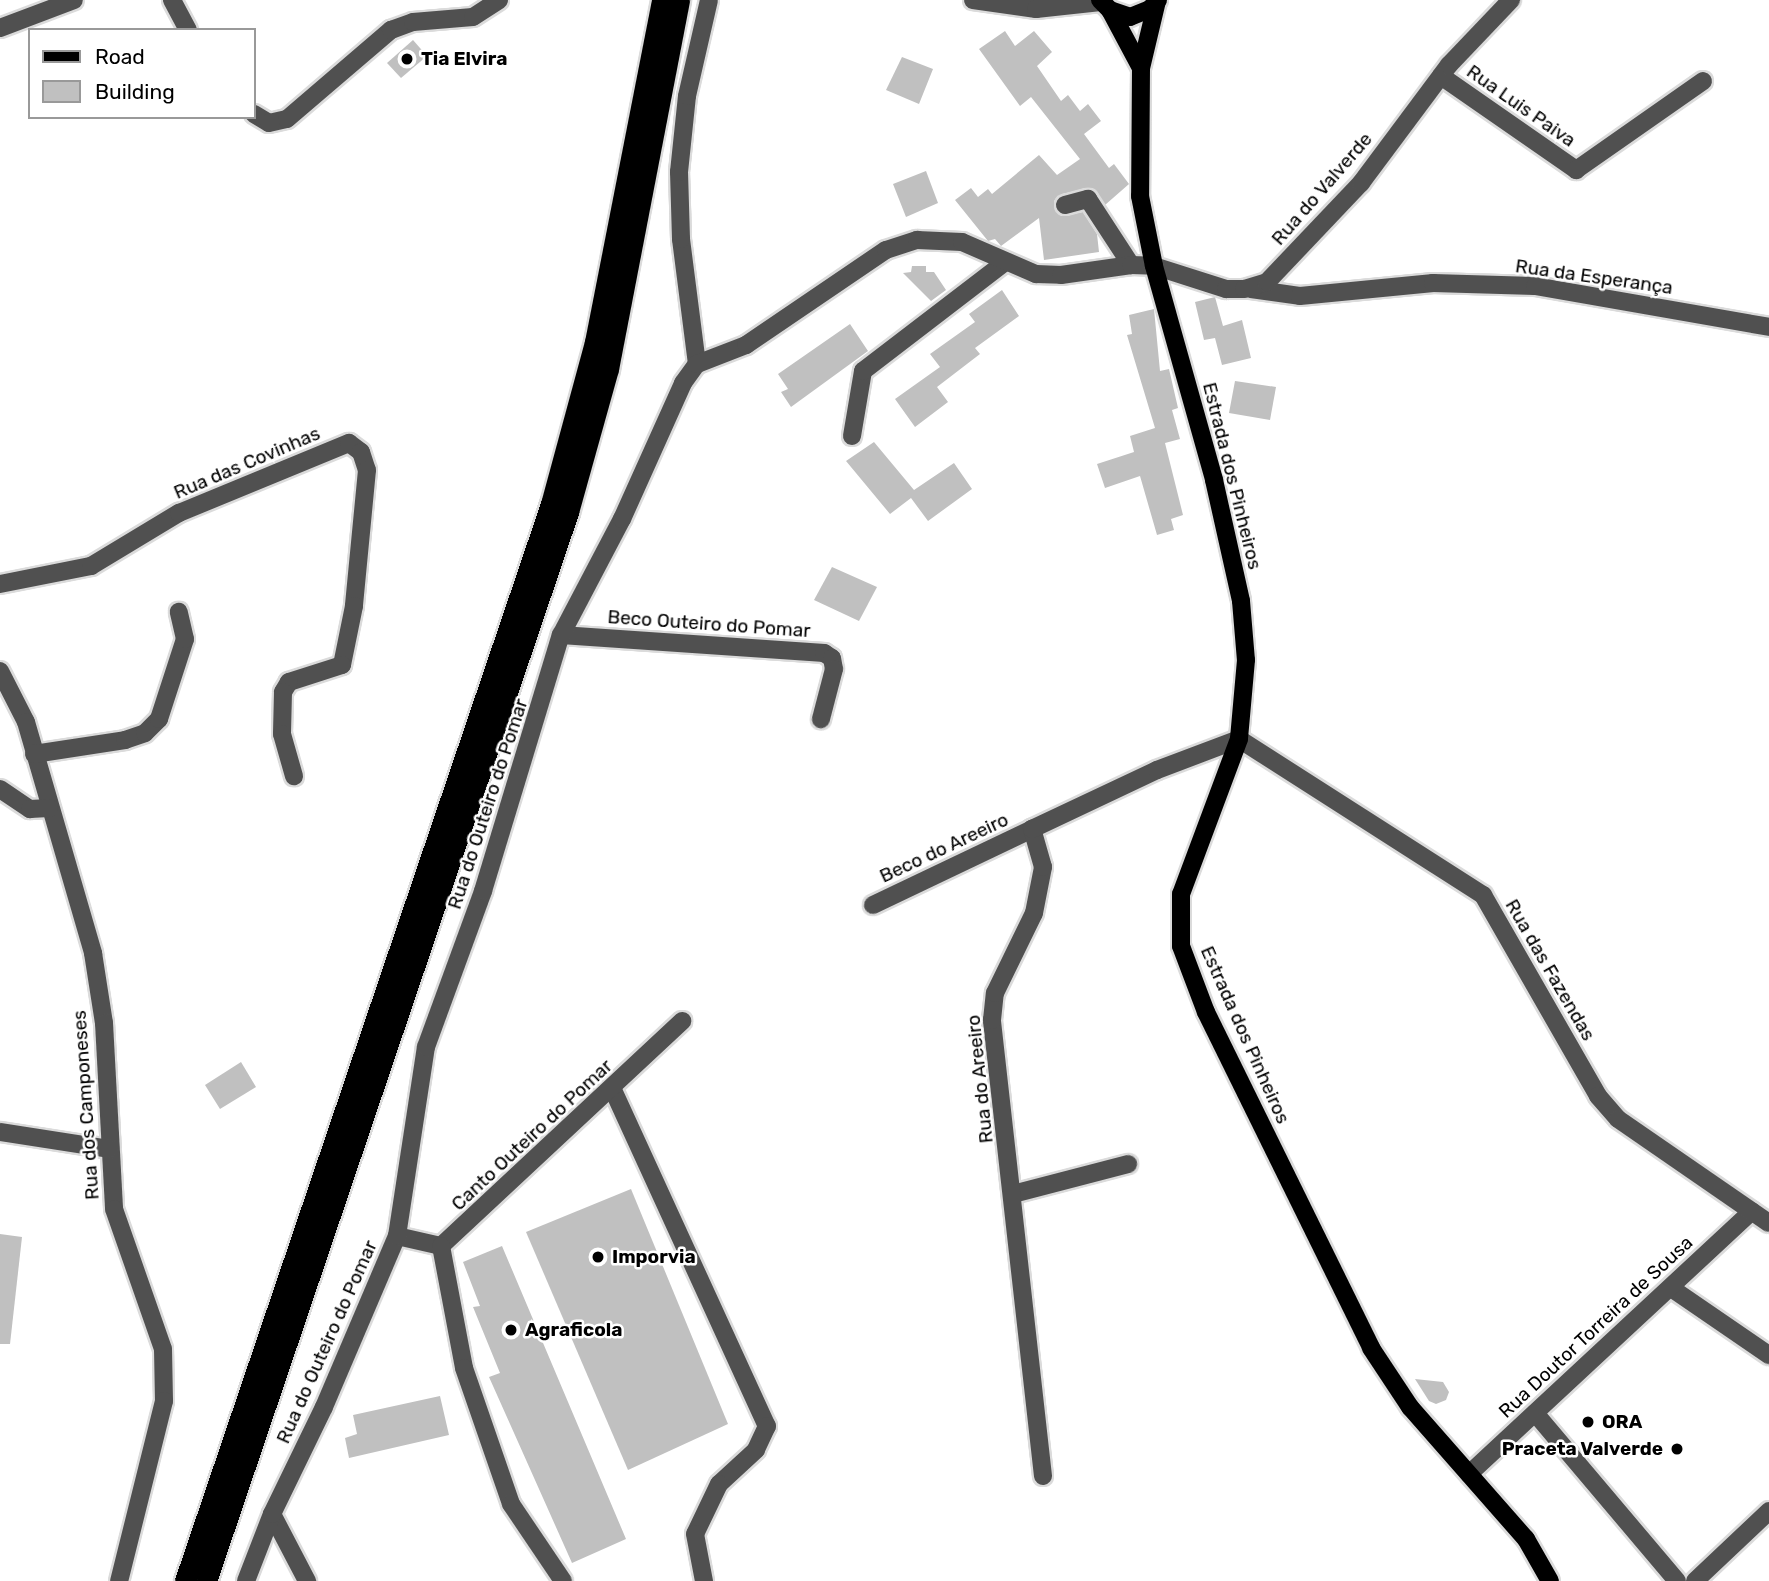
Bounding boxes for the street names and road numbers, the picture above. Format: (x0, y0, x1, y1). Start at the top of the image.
street label: Rua Luis Paiva (1462, 60, 1580, 152)
street label: Rua do Valverde (1267, 128, 1377, 250)
street label: Rua da Esperança (1514, 255, 1674, 299)
street label: Estrada dos Pinheiros (1198, 380, 1266, 572)
street label: Rua das Covinhas (170, 422, 324, 504)
street label: Beco Outeiro do Pomar (607, 606, 811, 642)
street label: Rua do Outeiro do Pomar (443, 696, 533, 912)
street label: Beco do Areeiro (876, 808, 1012, 888)
street label: Rua das Fazendas (1500, 895, 1600, 1045)
street label: Estrada dos Pinheiros (1196, 943, 1294, 1127)
street label: Rua dos Camponeses (68, 1009, 104, 1201)
street label: Rua do Areeiro (962, 1013, 998, 1145)
street label: Canto Outeiro do Pomar (447, 1055, 617, 1215)
street label: Rua Doutor Torreira de Sousa (1494, 1231, 1698, 1423)
street label: Rua do Outeiro do Pomar (272, 1237, 382, 1447)

